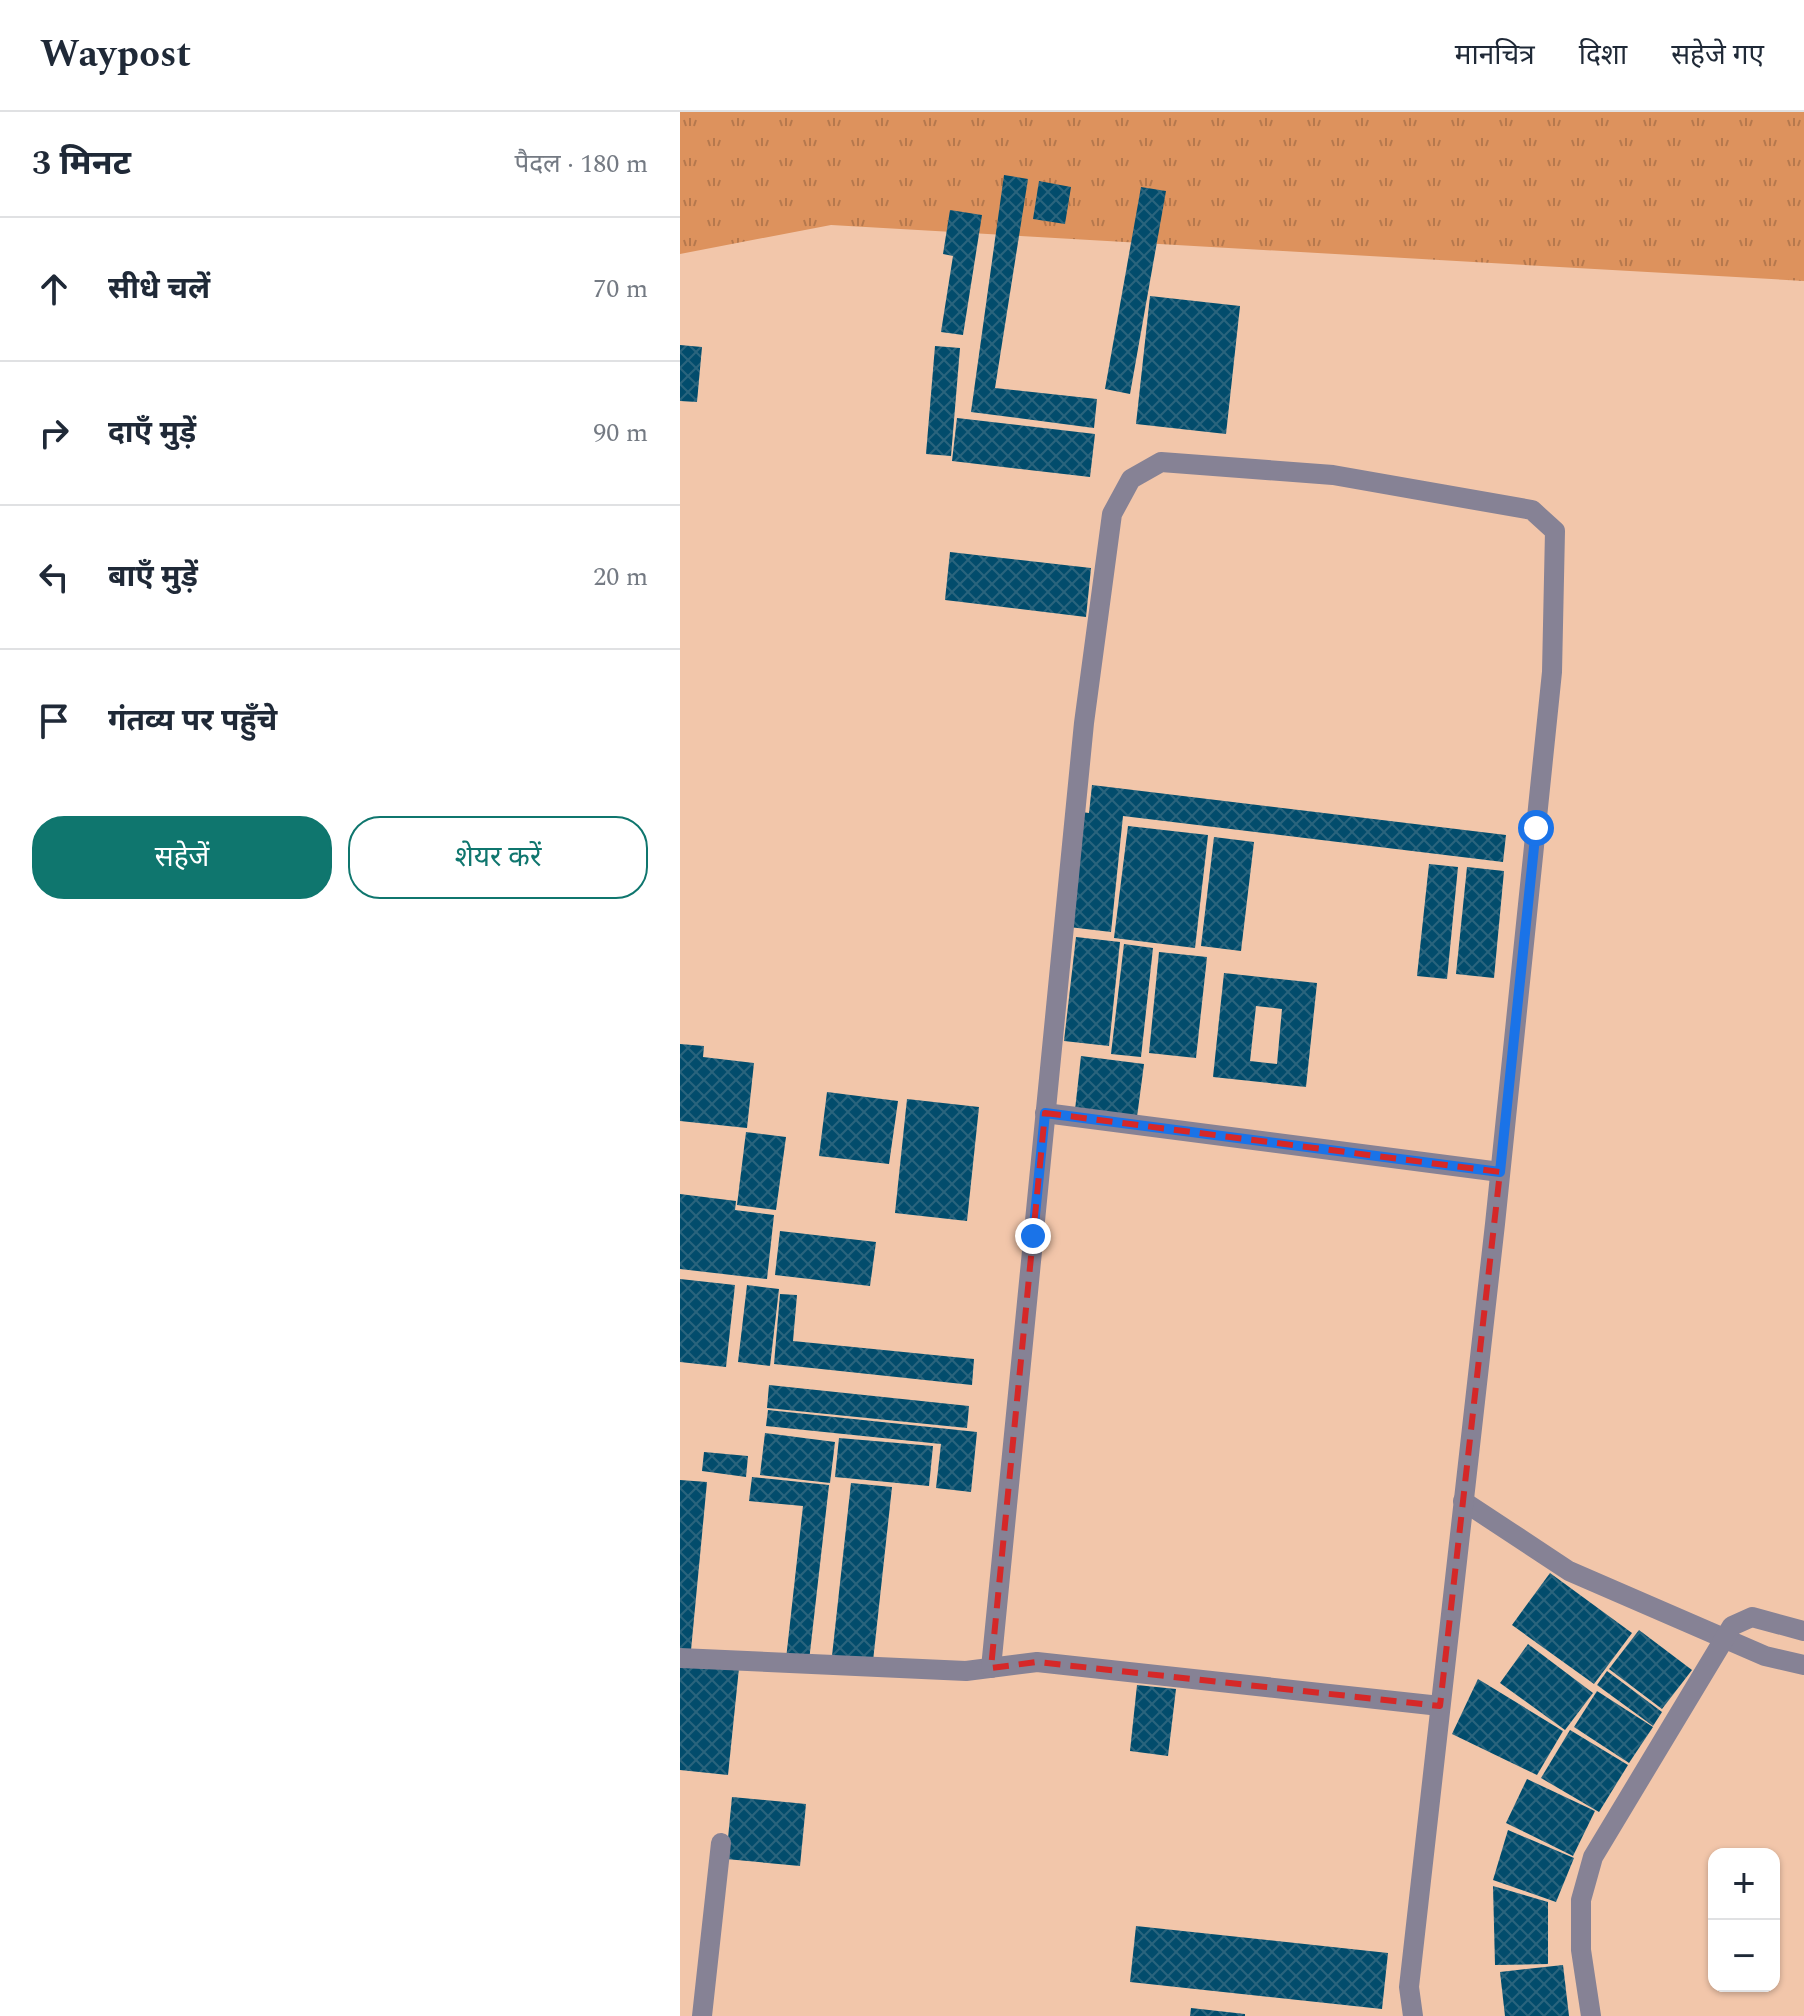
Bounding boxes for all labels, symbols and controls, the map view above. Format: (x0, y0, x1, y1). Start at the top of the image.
text: Waypost (40, 26, 191, 84)
text: मानचित्र (1455, 34, 1535, 77)
text: दिशा (1579, 34, 1627, 77)
text: सहेजे गए (1671, 34, 1764, 77)
text: 3 मिनट (32, 138, 131, 190)
text: पैदल · 180 m (514, 144, 648, 184)
text: सीधे चलें (108, 266, 210, 312)
icon: ahead (32, 267, 76, 311)
text: 70 m (593, 269, 648, 309)
text: दाएँ मुड़ें (108, 410, 196, 456)
icon: right (32, 411, 76, 455)
text: 90 m (593, 413, 648, 453)
text: बाएँ मुड़ें (108, 554, 198, 600)
icon: left (32, 555, 76, 599)
text: 20 m (593, 557, 648, 597)
text: गंतव्य पर पहुँचे (108, 698, 277, 744)
icon: arrive (32, 699, 76, 743)
route start (1518, 810, 1554, 846)
button: सहेजें (32, 816, 332, 899)
button: शेयर करें (348, 816, 648, 899)
route end (1015, 1218, 1051, 1254)
map controls (1708, 1848, 1780, 1992)
button: + (1708, 1848, 1780, 1920)
button: − (1708, 1920, 1780, 1992)

